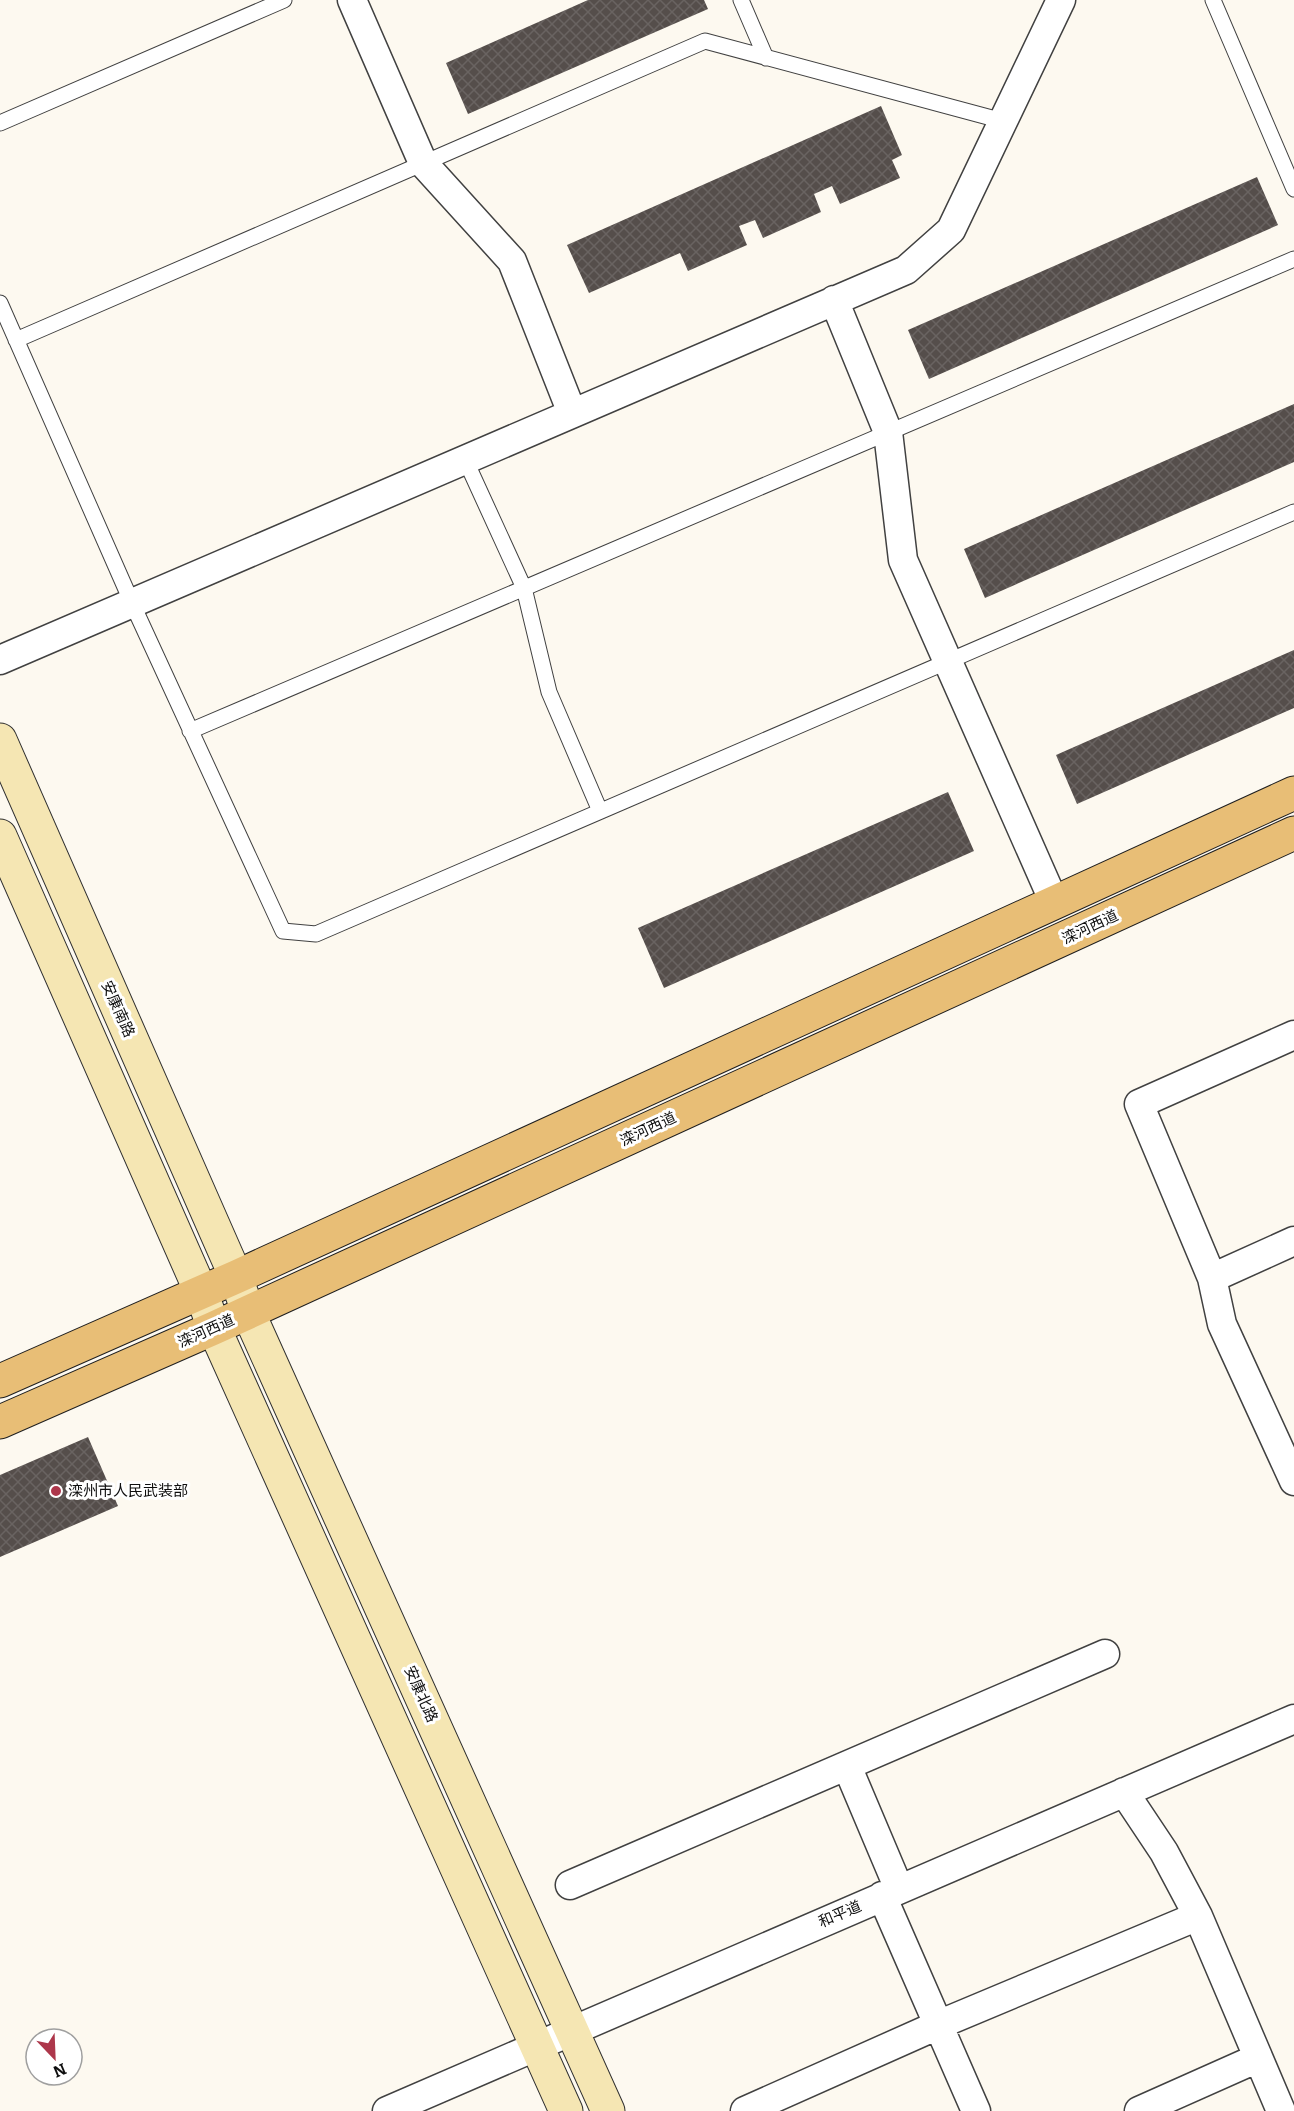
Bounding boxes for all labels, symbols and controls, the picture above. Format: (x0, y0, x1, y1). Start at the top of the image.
street label: 滦河西道 (1059, 906, 1121, 948)
street label: 安康南路 (98, 978, 138, 1040)
street label: 滦河西道 (617, 1108, 679, 1150)
street label: 滦河西道 (175, 1311, 237, 1351)
place label: 滦州市人民武装部 (68, 1482, 188, 1500)
marker: 滦州市人民武装部 (49, 1484, 63, 1498)
street label: 安康北路 (401, 1663, 441, 1725)
street label: 和平道 (816, 1897, 864, 1931)
north arrow (24, 2027, 84, 2087)
text: N (50, 2059, 69, 2082)

